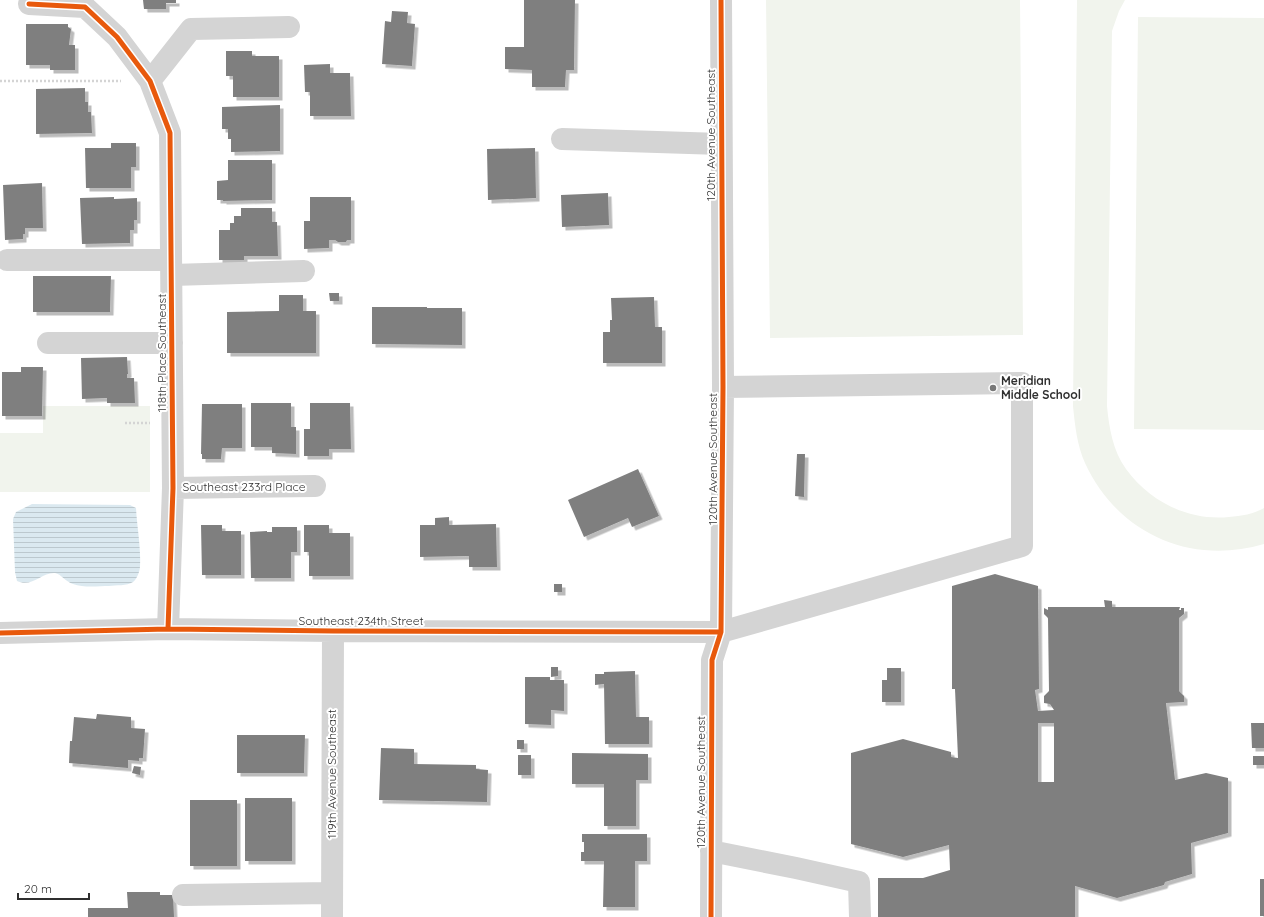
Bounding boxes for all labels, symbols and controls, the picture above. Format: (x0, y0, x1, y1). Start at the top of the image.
street label: 120th Avenue Southeast (703, 69, 718, 201)
street label: 118th Place Southeast (154, 294, 169, 412)
place label: Meridian Middle School (1001, 373, 1081, 402)
marker: Meridian Middle School (988, 383, 998, 393)
street label: 120th Avenue Southeast (705, 393, 720, 525)
street label: Southeast 233rd Place (182, 479, 306, 494)
street label: Southeast 234th Street (299, 613, 424, 628)
street label: 119th Avenue Southeast (324, 709, 339, 839)
street label: 120th Avenue Southeast (693, 716, 708, 848)
scale bar (18, 875, 89, 901)
text: 20 m (24, 881, 52, 896)

